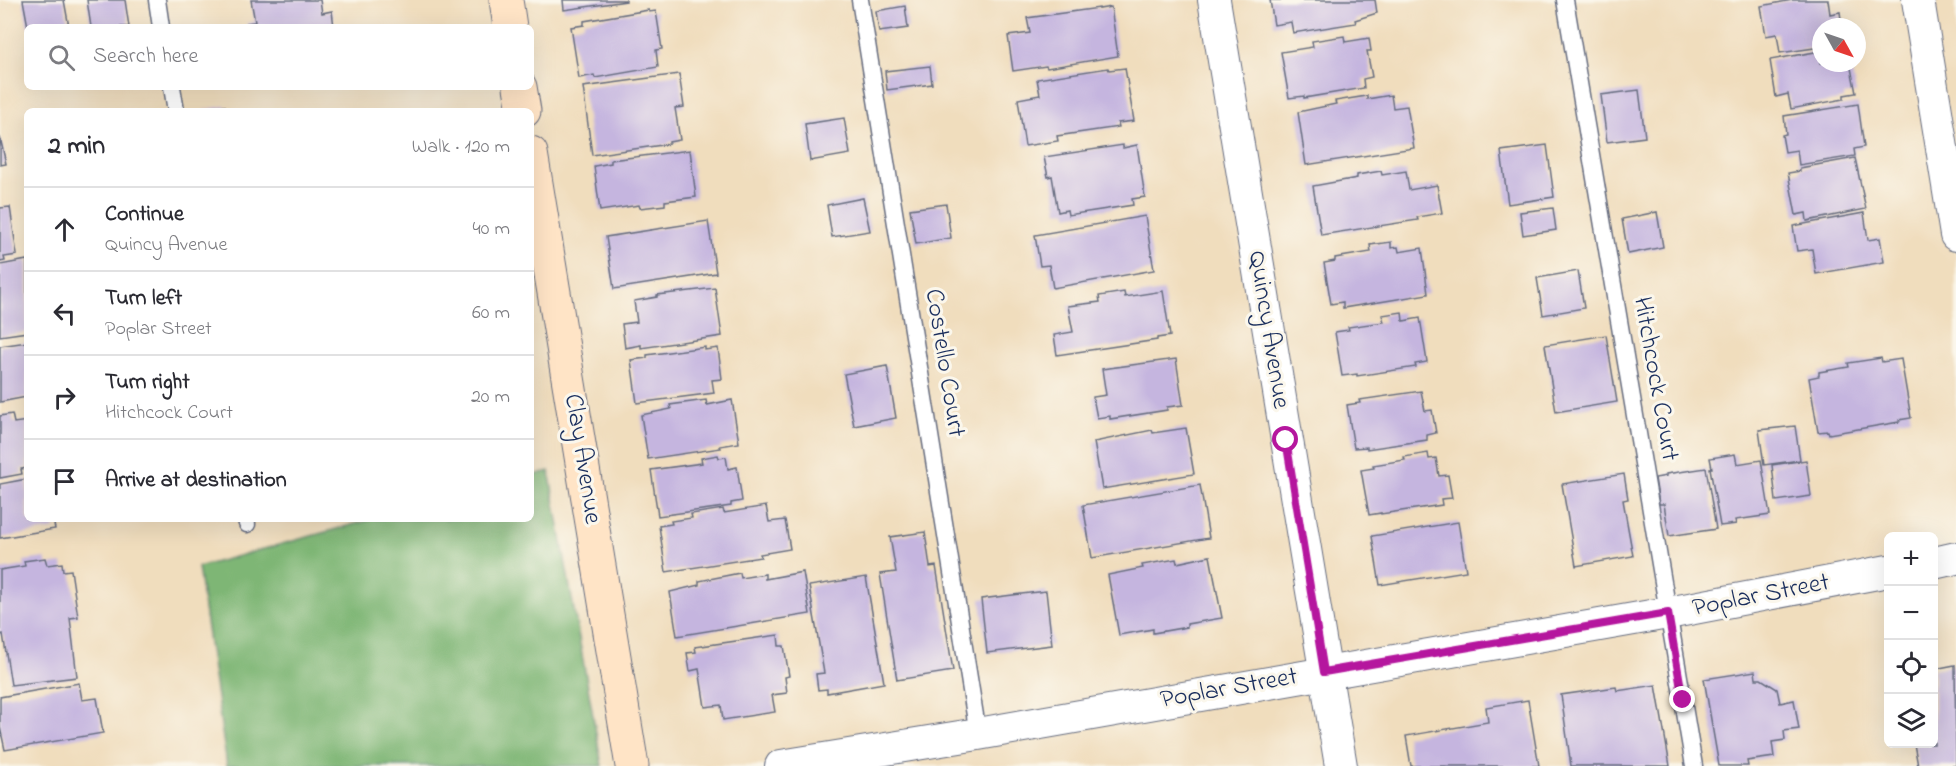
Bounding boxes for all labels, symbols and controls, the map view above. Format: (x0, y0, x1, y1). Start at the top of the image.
north arrow (1812, 18, 1866, 72)
search box (24, 24, 534, 90)
icon: search (45, 41, 78, 74)
text: Search here (93, 41, 198, 73)
text: 2 min (48, 128, 105, 166)
text: Walk · 120 m (412, 133, 510, 162)
text: Continue (105, 199, 184, 231)
icon: ahead (48, 213, 81, 246)
text: 40 m (473, 215, 510, 244)
text: Quincy Avenue (105, 231, 228, 260)
street label: Quincy Avenue (1237, 248, 1299, 412)
text: Turn left (105, 283, 182, 315)
street label: Costello Court (914, 286, 975, 440)
street label: Hitchcock Court (1622, 294, 1688, 464)
icon: left (48, 297, 81, 330)
text: 60 m (472, 299, 510, 328)
text: Poplar Street (105, 315, 212, 344)
text: Turn right (105, 367, 190, 399)
icon: right (48, 381, 81, 414)
text: 20 m (471, 383, 510, 412)
street label: Clay Avenue (553, 391, 611, 527)
text: Hitchcock Court (105, 399, 233, 428)
route start (1272, 426, 1298, 452)
icon: arrive (48, 465, 81, 498)
text: Arrive at destination (105, 465, 287, 497)
map controls (1884, 532, 1938, 748)
button: + (1884, 532, 1938, 586)
street label: Poplar Street (1689, 564, 1833, 628)
button: − (1884, 586, 1938, 640)
button: locate (1884, 640, 1938, 694)
street label: Poplar Street (1157, 658, 1301, 720)
route end (1669, 686, 1695, 712)
button: layers (1884, 694, 1938, 748)

